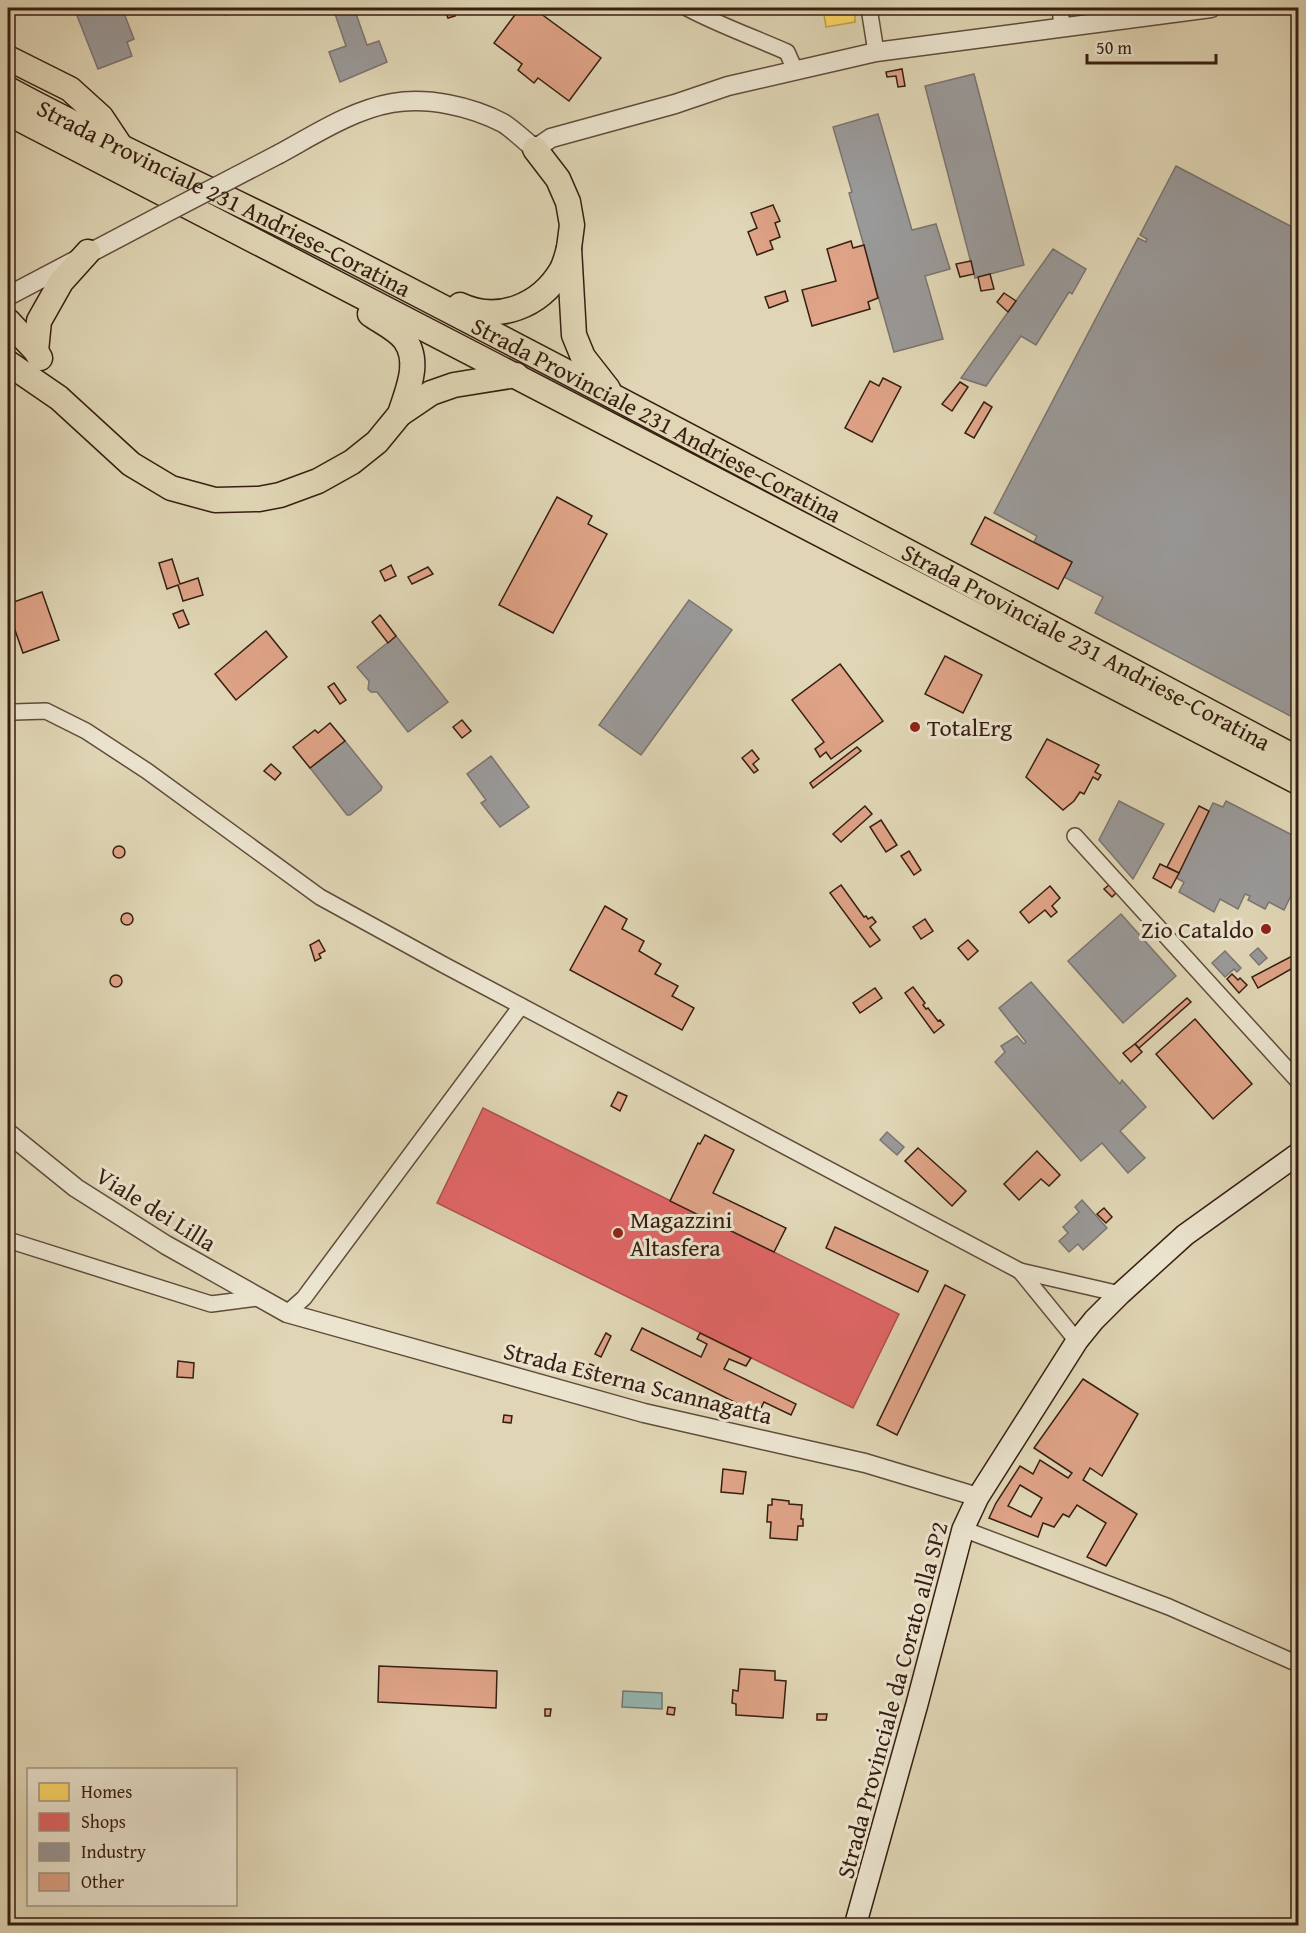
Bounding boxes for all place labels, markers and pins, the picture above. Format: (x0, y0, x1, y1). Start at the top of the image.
place label: TotalErg (927, 710, 1012, 745)
marker: TotalErg (908, 720, 922, 734)
place label: Zio Cataldo (1141, 912, 1254, 947)
marker: Zio Cataldo (1259, 922, 1273, 936)
place label: Magazzini Altasfera (630, 1202, 733, 1265)
marker: Magazzini Altasfera (611, 1226, 625, 1240)

